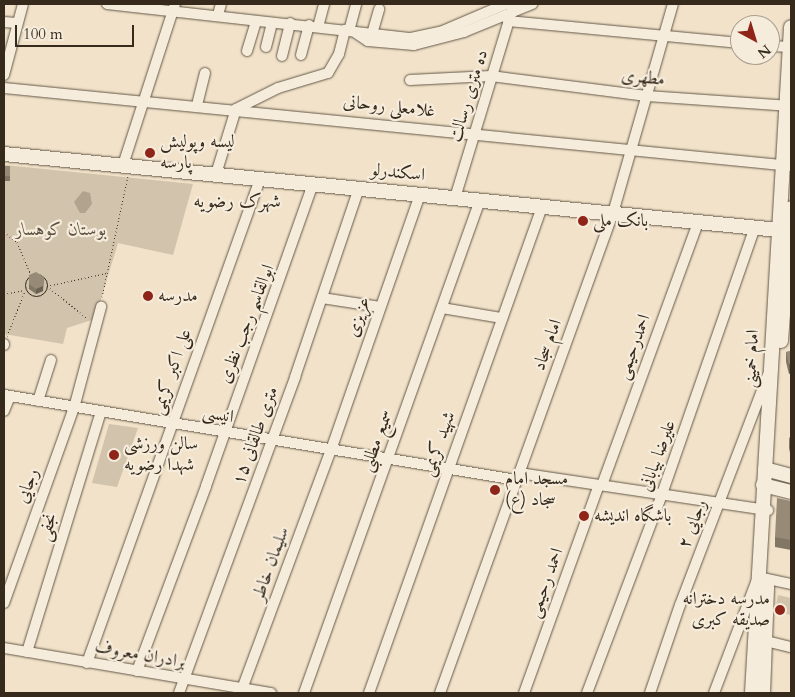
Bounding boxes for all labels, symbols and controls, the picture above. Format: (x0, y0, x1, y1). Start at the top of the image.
scale bar (18, 15, 136, 47)
north arrow (730, 15, 780, 65)
text: 100 m (23, 24, 63, 44)
text: N (753, 40, 775, 62)
street label: ده متری رسالت (445, 47, 493, 145)
street label: مطهری (620, 65, 666, 91)
street label: غلامعلی روحانی (342, 91, 436, 123)
place label: لیسه وپولیش پارسه (160, 132, 235, 174)
marker: لیسه وپولیش پارسه (144, 147, 156, 159)
street label: اسکندرلو (370, 159, 426, 187)
district label: شهرک رضویه (193, 191, 281, 213)
place label: بانک ملی (593, 210, 648, 232)
marker: بانک ملی (577, 215, 589, 227)
park label: بوستان کوهسار (15, 219, 107, 241)
street label: ابوالقاسم رجب نظری (214, 261, 280, 387)
place label: مدرسه (158, 285, 198, 307)
marker: مدرسه (142, 290, 154, 302)
street label: عزیزی (342, 294, 376, 340)
street label: احمدرحیمی (612, 311, 656, 383)
street label: امام سجاد (529, 316, 567, 374)
street label: علی اکبر کریمی (147, 326, 197, 418)
street label: امام خمینی (740, 329, 764, 389)
street label: ۱۵ متری طالقانی (228, 384, 284, 488)
street label: انیسی (201, 402, 235, 428)
street label: سمیع مطلبی (356, 407, 398, 475)
street label: شهید کریمی (417, 409, 461, 479)
street label: علیرضا بیابانی (635, 417, 681, 495)
place label: سالن ورزشی شهدا رضویه (124, 434, 198, 476)
marker: سالن ورزشی شهدا رضویه (108, 449, 120, 461)
street label: رجایی (12, 466, 44, 506)
place label: مسجد امام سجاد (ع) (505, 469, 568, 512)
marker: مسجد امام سجاد (ع) (489, 484, 501, 496)
street label: رجایی ۲ (674, 496, 712, 552)
place label: باشگاه اندیشه (594, 505, 671, 527)
marker: باشگاه اندیشه (578, 510, 590, 522)
street label: نجفی (34, 511, 62, 543)
street label: سلیمان خاطر (248, 524, 294, 604)
street label: احمد رحیمی (523, 545, 569, 621)
place label: مدرسه دخترانه صدیقه کبری (682, 589, 770, 632)
marker: مدرسه دخترانه صدیقه کبری (774, 604, 786, 616)
street label: برادران معروف (93, 636, 187, 674)

